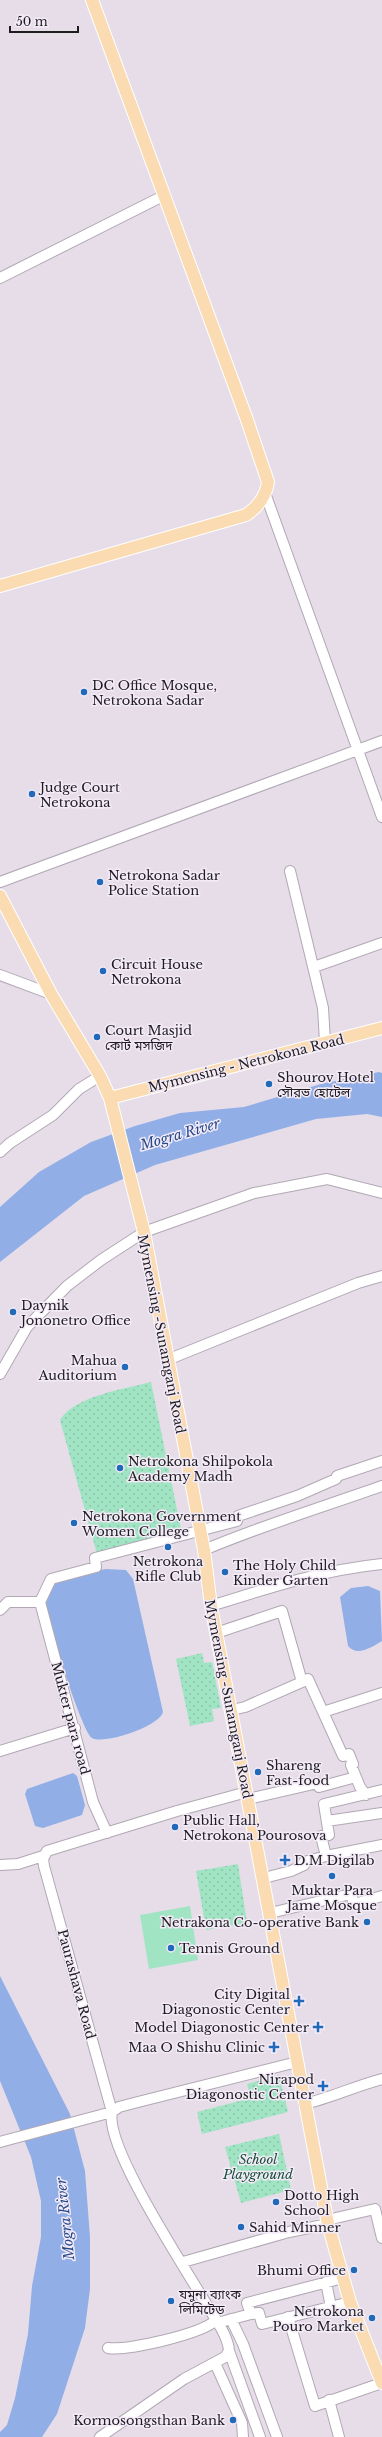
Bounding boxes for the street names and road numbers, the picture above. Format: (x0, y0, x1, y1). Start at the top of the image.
street label: Mymensing - Netrokona Road (146, 1031, 346, 1096)
street label: Mymensing -Sunamganj Road (134, 1233, 189, 1435)
street label: Mymensing -Sunamganj Road (201, 1598, 256, 1800)
street label: Mukter para road (47, 1660, 94, 1777)
street label: Paurashava Road (54, 1927, 99, 2041)

